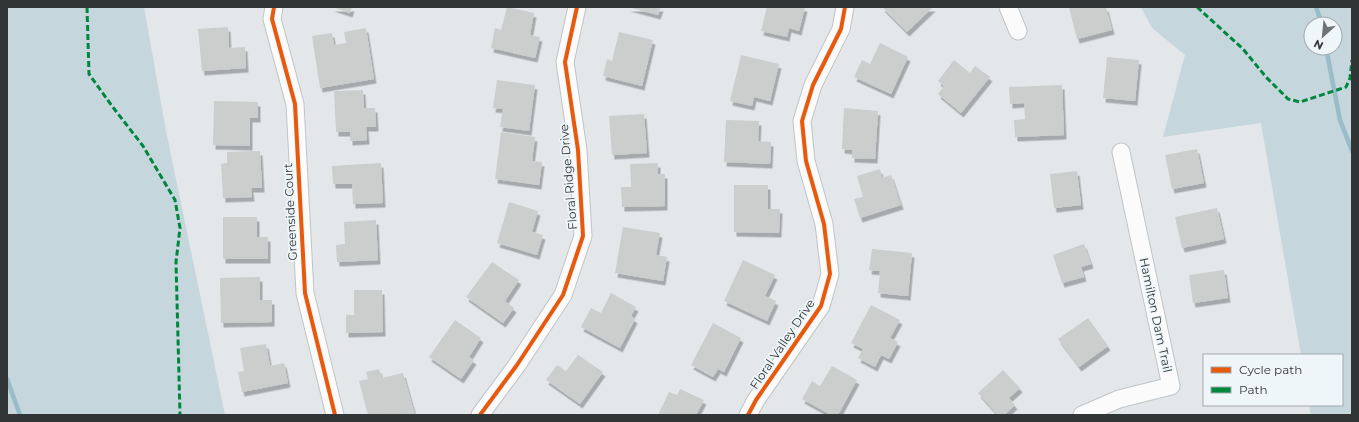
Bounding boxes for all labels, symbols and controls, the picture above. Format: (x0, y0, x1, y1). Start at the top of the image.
north arrow (1303, 16, 1343, 56)
text: N (1311, 37, 1326, 53)
street label: Floral Ridge Drive (556, 123, 580, 231)
street label: Greenside Court (280, 163, 300, 261)
street label: Hamilton Dam Trail (1137, 256, 1175, 374)
street label: Floral Valley Drive (746, 296, 818, 392)
legend (1203, 354, 1343, 406)
text: Cycle path (1239, 362, 1302, 377)
text: Path (1239, 382, 1268, 397)

